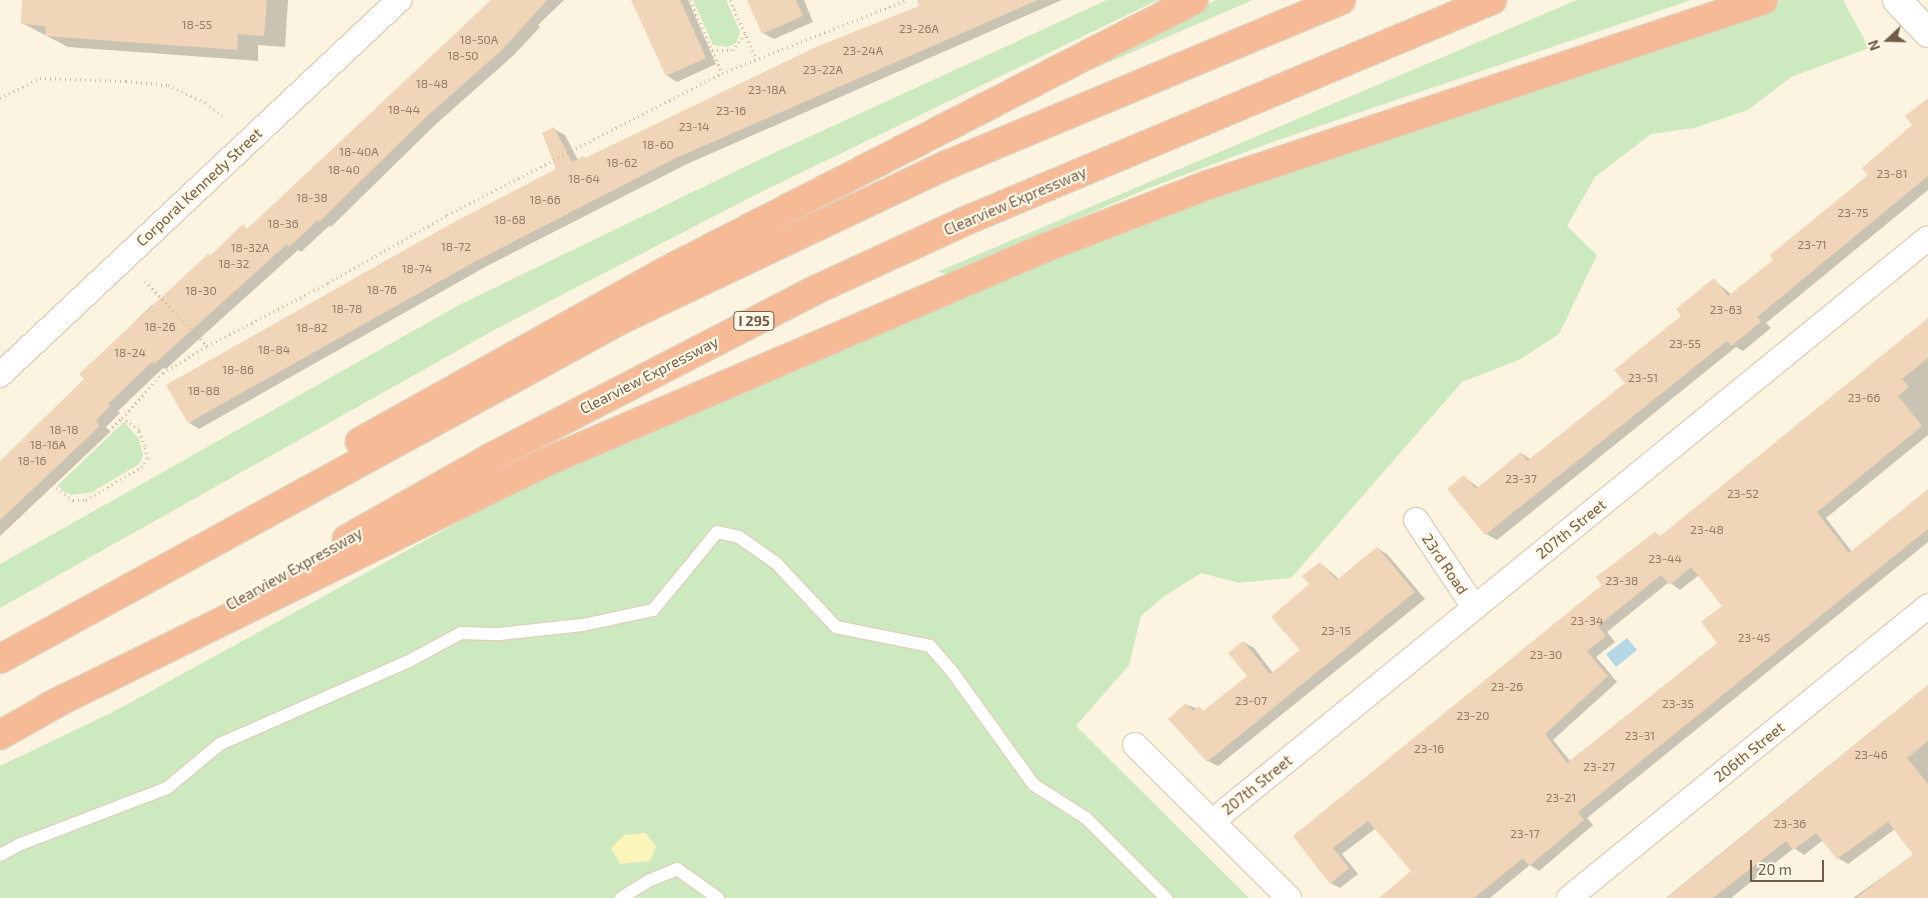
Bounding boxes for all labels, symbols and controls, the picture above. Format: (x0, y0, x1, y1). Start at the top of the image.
north arrow (1863, 15, 1913, 65)
house number: 18-55 (182, 18, 212, 32)
house number: 23-26A (899, 22, 939, 36)
house number: 18-50A (460, 33, 498, 47)
text: N (1864, 38, 1883, 53)
house number: 23-24A (843, 44, 883, 58)
house number: 18-50 (447, 49, 479, 63)
house number: 23-22A (803, 63, 843, 77)
house number: 18-48 (416, 77, 448, 91)
house number: 23-18A (748, 83, 786, 97)
house number: 18-44 (388, 103, 420, 117)
house number: 23-16 (716, 104, 746, 118)
house number: 23-14 (679, 120, 709, 134)
street label: Corporal Kennedy Street (132, 124, 266, 250)
house number: 18-60 (642, 138, 674, 152)
house number: 18-40A (339, 145, 379, 159)
house number: 18-62 (606, 156, 638, 170)
house number: 18-40 (328, 163, 360, 177)
street label: Clearview Expressway (941, 163, 1089, 239)
house number: 23-81 (1877, 167, 1907, 181)
house number: 18-64 (568, 172, 600, 186)
house number: 18-38 (296, 191, 328, 205)
house number: 18-66 (529, 193, 561, 207)
house number: 23-75 (1838, 206, 1868, 220)
house number: 18-68 (494, 213, 526, 227)
house number: 18-36 (268, 217, 298, 231)
house number: 23-71 (1797, 238, 1827, 252)
house number: 18-72 (441, 240, 471, 254)
house number: 18-32A (231, 241, 269, 255)
house number: 18-32 (219, 257, 249, 271)
house number: 18-74 (402, 262, 432, 276)
house number: 18-76 (367, 283, 397, 297)
house number: 18-30 (185, 284, 217, 298)
house number: 18-78 (332, 302, 362, 316)
house number: 23-63 (1710, 303, 1742, 317)
road number: I 295 (733, 310, 775, 332)
house number: 18-26 (144, 320, 176, 334)
house number: 18-82 (296, 321, 328, 335)
street label: Clearview Expressway (577, 332, 721, 418)
house number: 23-55 (1669, 337, 1701, 351)
house number: 18-84 (258, 343, 290, 357)
house number: 18-24 (114, 346, 146, 360)
house number: 18-86 (222, 363, 254, 377)
house number: 23-51 (1628, 371, 1658, 385)
house number: 18-88 (188, 384, 220, 398)
house number: 23-66 (1848, 391, 1880, 405)
house number: 18-18 (49, 423, 79, 437)
house number: 18-16A (30, 438, 66, 452)
house number: 18-16 (18, 454, 46, 468)
house number: 23-37 (1505, 472, 1537, 486)
house number: 23-52 (1727, 487, 1759, 501)
street label: 207th Street (1532, 495, 1610, 563)
house number: 23-48 (1690, 523, 1724, 537)
street label: Clearview Expressway (223, 524, 365, 614)
street label: 23rd Road (1418, 530, 1472, 598)
house number: 23-44 (1648, 552, 1682, 566)
house number: 23-38 (1606, 574, 1638, 588)
house number: 23-34 (1571, 614, 1603, 628)
house number: 23-15 (1321, 624, 1351, 638)
house number: 23-45 (1738, 631, 1770, 645)
house number: 23-30 (1530, 648, 1562, 662)
house number: 23-26 (1491, 680, 1523, 694)
house number: 23-07 (1235, 694, 1267, 708)
house number: 23-35 (1662, 697, 1694, 711)
house number: 23-20 (1457, 709, 1489, 723)
street label: 206th Street (1710, 718, 1788, 786)
house number: 23-31 (1625, 729, 1655, 743)
house number: 23-16 (1414, 742, 1444, 756)
house number: 23-46 (1854, 748, 1888, 762)
street label: 207th Street (1218, 751, 1296, 819)
house number: 23-27 (1583, 760, 1615, 774)
house number: 23-21 (1546, 791, 1576, 805)
house number: 23-36 (1774, 817, 1806, 831)
house number: 23-17 (1510, 827, 1540, 841)
scale bar (1753, 850, 1827, 882)
text: 20 m (1758, 860, 1792, 878)

